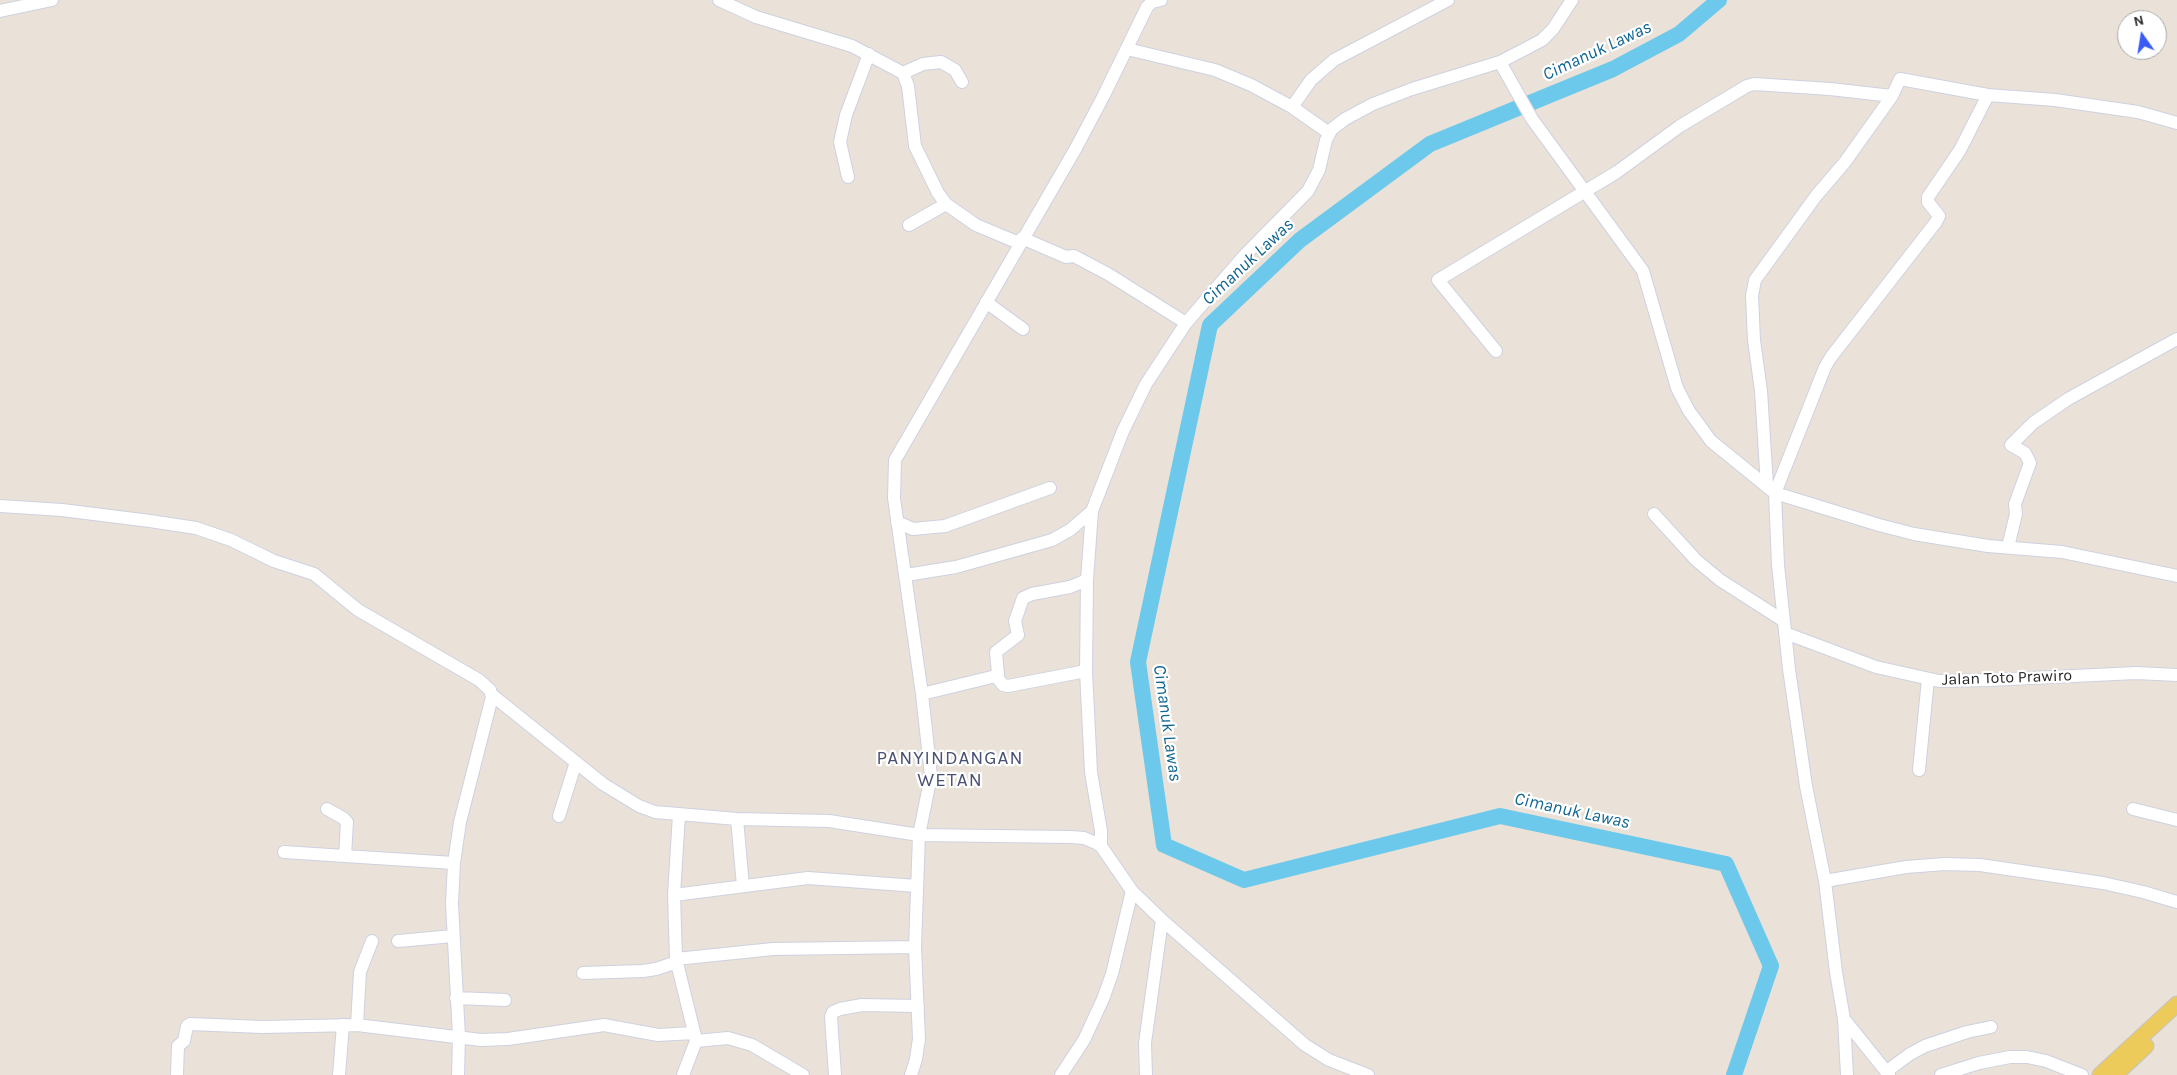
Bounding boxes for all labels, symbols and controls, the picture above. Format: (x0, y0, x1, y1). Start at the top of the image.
north arrow (2117, 10, 2167, 60)
text: N (2132, 11, 2146, 30)
water label: Cimanuk Lawas (1539, 16, 1655, 86)
water label: Cimanuk Lawas (1198, 214, 1298, 310)
water label: Cimanuk Lawas (1148, 663, 1186, 783)
street label: Jalan Toto Prawiro (1942, 666, 2072, 690)
district label: PANYINDANGAN WETAN (875, 748, 1025, 792)
water label: Cimanuk Lawas (1512, 788, 1632, 834)

